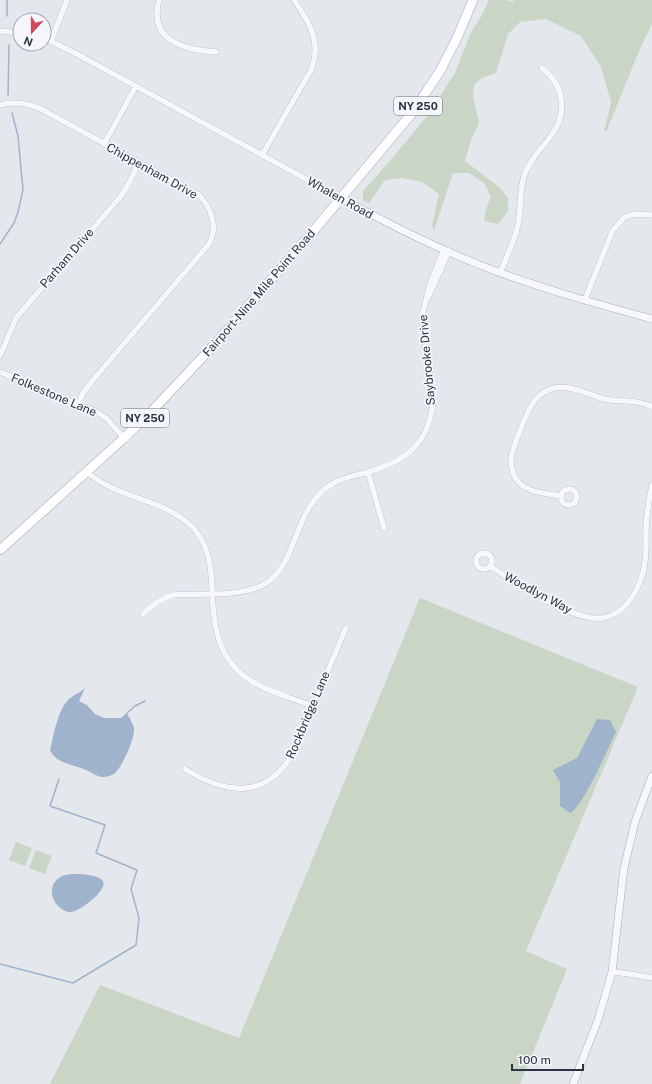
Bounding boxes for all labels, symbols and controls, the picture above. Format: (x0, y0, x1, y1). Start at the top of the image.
north arrow (12, 12, 52, 52)
text: N (22, 34, 35, 48)
road number: NY 250 (394, 97, 442, 115)
street label: Chippenham Drive (104, 140, 200, 202)
street label: Whalen Road (305, 174, 375, 222)
street label: Parham Drive (37, 225, 97, 291)
street label: Fairport-Nine Mile Point Road (200, 226, 318, 360)
street label: Saybrooke Drive (416, 314, 438, 406)
street label: Folkestone Lane (9, 371, 99, 419)
road number: NY 250 (121, 409, 169, 427)
street label: Woodlyn Way (502, 569, 575, 617)
street label: Rockbridge Lane (283, 669, 333, 761)
scale bar (512, 1046, 583, 1072)
text: 100 m (518, 1053, 551, 1067)

